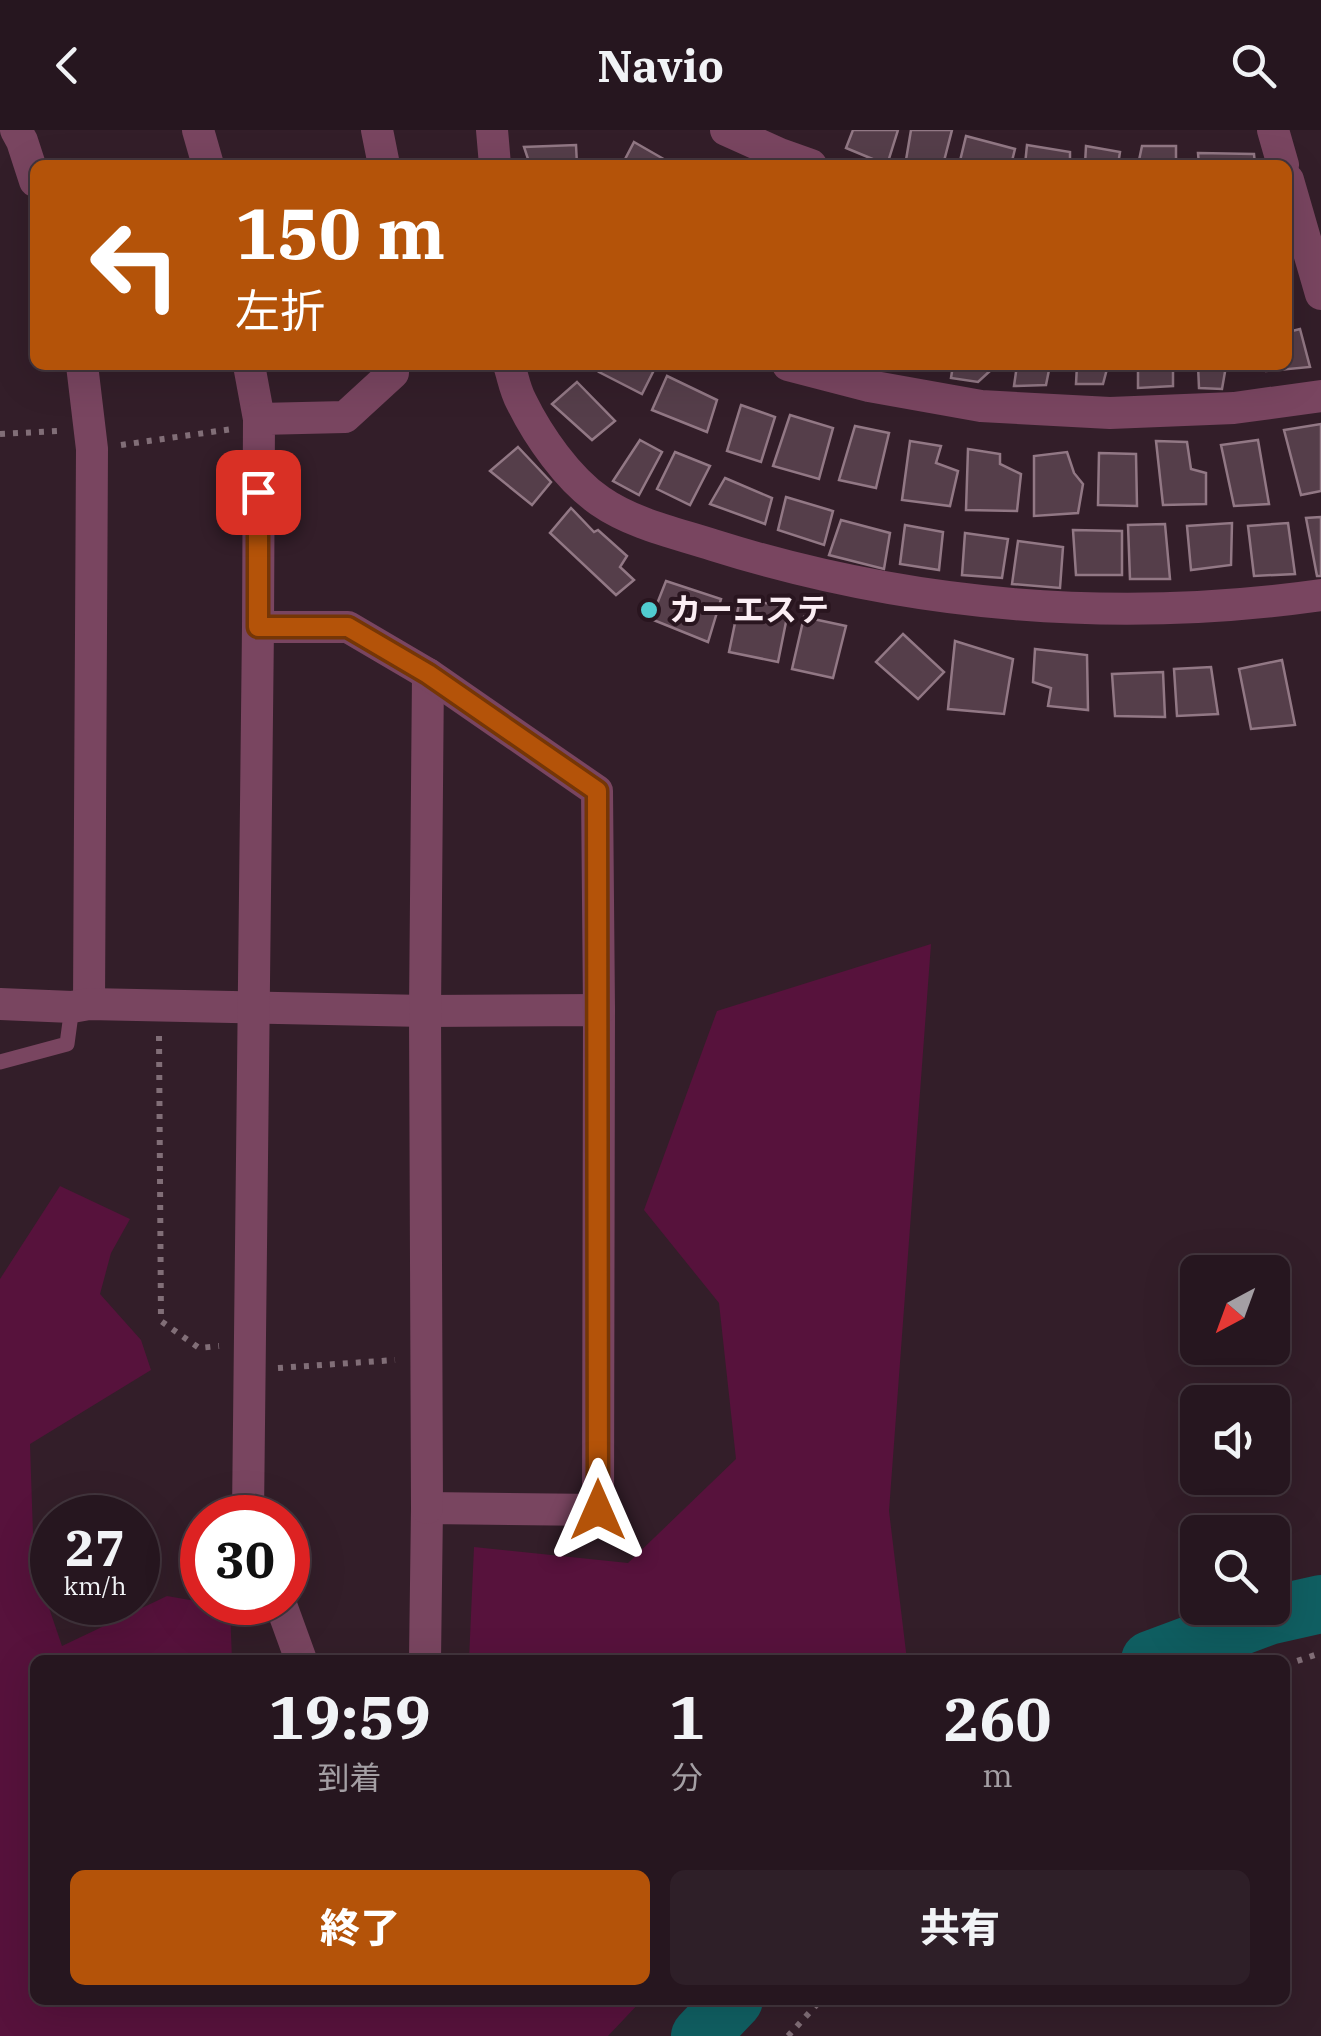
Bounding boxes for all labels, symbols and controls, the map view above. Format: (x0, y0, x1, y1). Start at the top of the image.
text: Navio (597, 36, 724, 94)
icon: back (40, 38, 95, 93)
icon: search (1226, 38, 1281, 93)
text: 150 m (235, 187, 445, 278)
icon: left (70, 200, 200, 330)
text: 左折 (235, 281, 325, 339)
pin (216, 450, 301, 535)
icon: arrive (231, 465, 286, 520)
place label: カーエステ (669, 588, 829, 630)
marker: カーエステ (638, 599, 660, 621)
north arrow (1180, 1255, 1290, 1365)
map controls (1180, 1255, 1290, 1625)
button: sound (1180, 1385, 1290, 1495)
position arrow (546, 1458, 650, 1562)
speed limit sign: 30 (180, 1495, 310, 1625)
text: 27 (65, 1515, 125, 1580)
button: search (1180, 1515, 1290, 1625)
text: km/h (63, 1569, 127, 1602)
text: 19:59 (268, 1677, 431, 1756)
text: 1 (669, 1677, 705, 1756)
text: 260 (944, 1679, 1052, 1758)
text: m (982, 1754, 1013, 1796)
text: 到着 (318, 1756, 382, 1798)
text: 分 (671, 1756, 703, 1798)
button: 終了 (70, 1870, 650, 1985)
button: 共有 (670, 1870, 1250, 1985)

